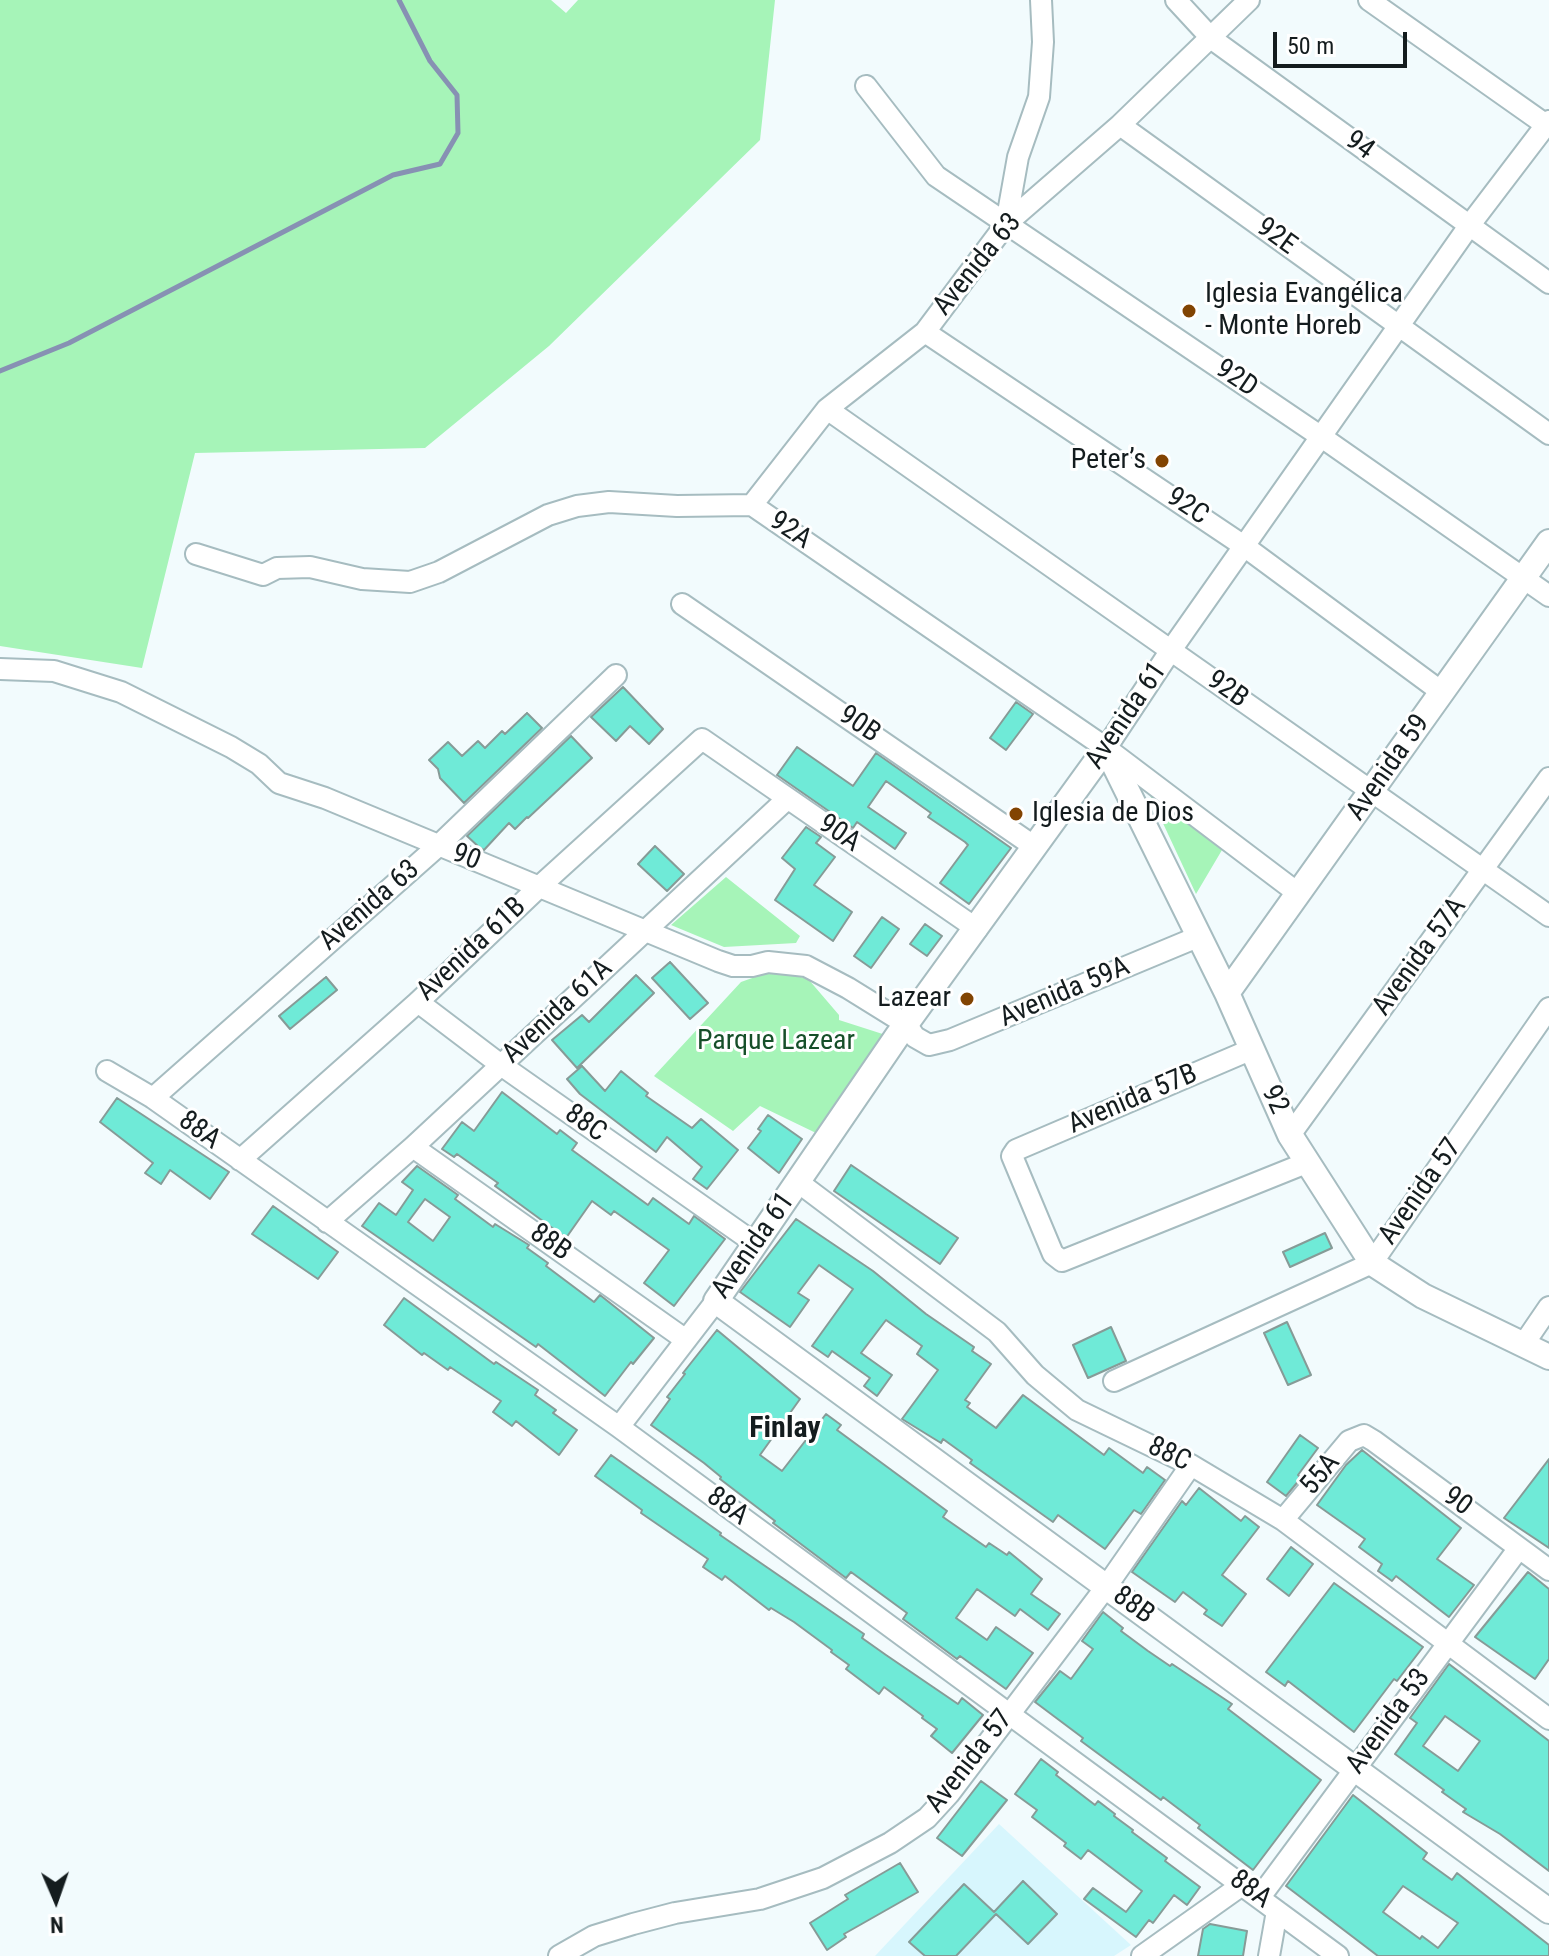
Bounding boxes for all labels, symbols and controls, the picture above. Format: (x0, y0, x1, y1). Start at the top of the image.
scale bar (1277, 16, 1411, 66)
text: 50 m (1287, 32, 1334, 60)
street label: 94 (1338, 124, 1380, 168)
street label: Avenida 63 (927, 207, 1029, 323)
street label: 92E (1249, 211, 1303, 263)
place label: Iglesia Evangélica - Monte Horeb (1205, 278, 1403, 344)
marker: Iglesia Evangélica - Monte Horeb (1180, 302, 1198, 320)
street label: 92D (1209, 353, 1263, 405)
place label: Peter’s (1071, 444, 1146, 478)
marker: Peter’s (1153, 452, 1171, 470)
street label: 92C (1160, 481, 1214, 533)
street label: 92A (762, 505, 818, 557)
street label: Avenida 61 (1079, 656, 1175, 776)
street label: 92B (1200, 664, 1254, 716)
street label: 90B (832, 699, 886, 751)
street label: Avenida 59 (1340, 708, 1438, 828)
place label: Iglesia de Dios (1032, 797, 1194, 831)
marker: Iglesia de Dios (1007, 805, 1025, 823)
street label: 90A (811, 808, 867, 860)
street label: 90 (447, 837, 485, 879)
street label: Avenida 63 (313, 853, 427, 959)
street label: Avenida 61B (410, 891, 534, 1009)
street label: Avenida 57A (1366, 891, 1474, 1023)
street label: Avenida 59A (995, 951, 1135, 1035)
street label: Avenida 61A (496, 953, 620, 1071)
place label: Lazear (877, 982, 951, 1016)
marker: Lazear (958, 990, 976, 1008)
park label: Parque Lazear (697, 1025, 855, 1059)
street label: Avenida 57B (1063, 1058, 1203, 1142)
street label: 92 (1253, 1080, 1295, 1120)
street label: 88C (558, 1098, 612, 1150)
street label: 88A (171, 1105, 227, 1157)
street label: Avenida 57 (1372, 1132, 1470, 1252)
street label: Avenida 61 (705, 1186, 803, 1306)
street label: 88B (523, 1217, 577, 1269)
district label: Finlay (749, 1411, 821, 1447)
street label: 88C (1142, 1430, 1196, 1480)
street label: 55A (1294, 1447, 1348, 1503)
street label: 90 (1436, 1480, 1478, 1524)
street label: 88A (699, 1481, 755, 1533)
street label: 88B (1106, 1580, 1160, 1632)
street label: Avenida 53 (1340, 1663, 1438, 1781)
street label: Avenida 57 (919, 1704, 1021, 1820)
north arrow (16, 1860, 96, 1940)
street label: 88A (1222, 1863, 1278, 1917)
text: N (50, 1912, 64, 1937)

